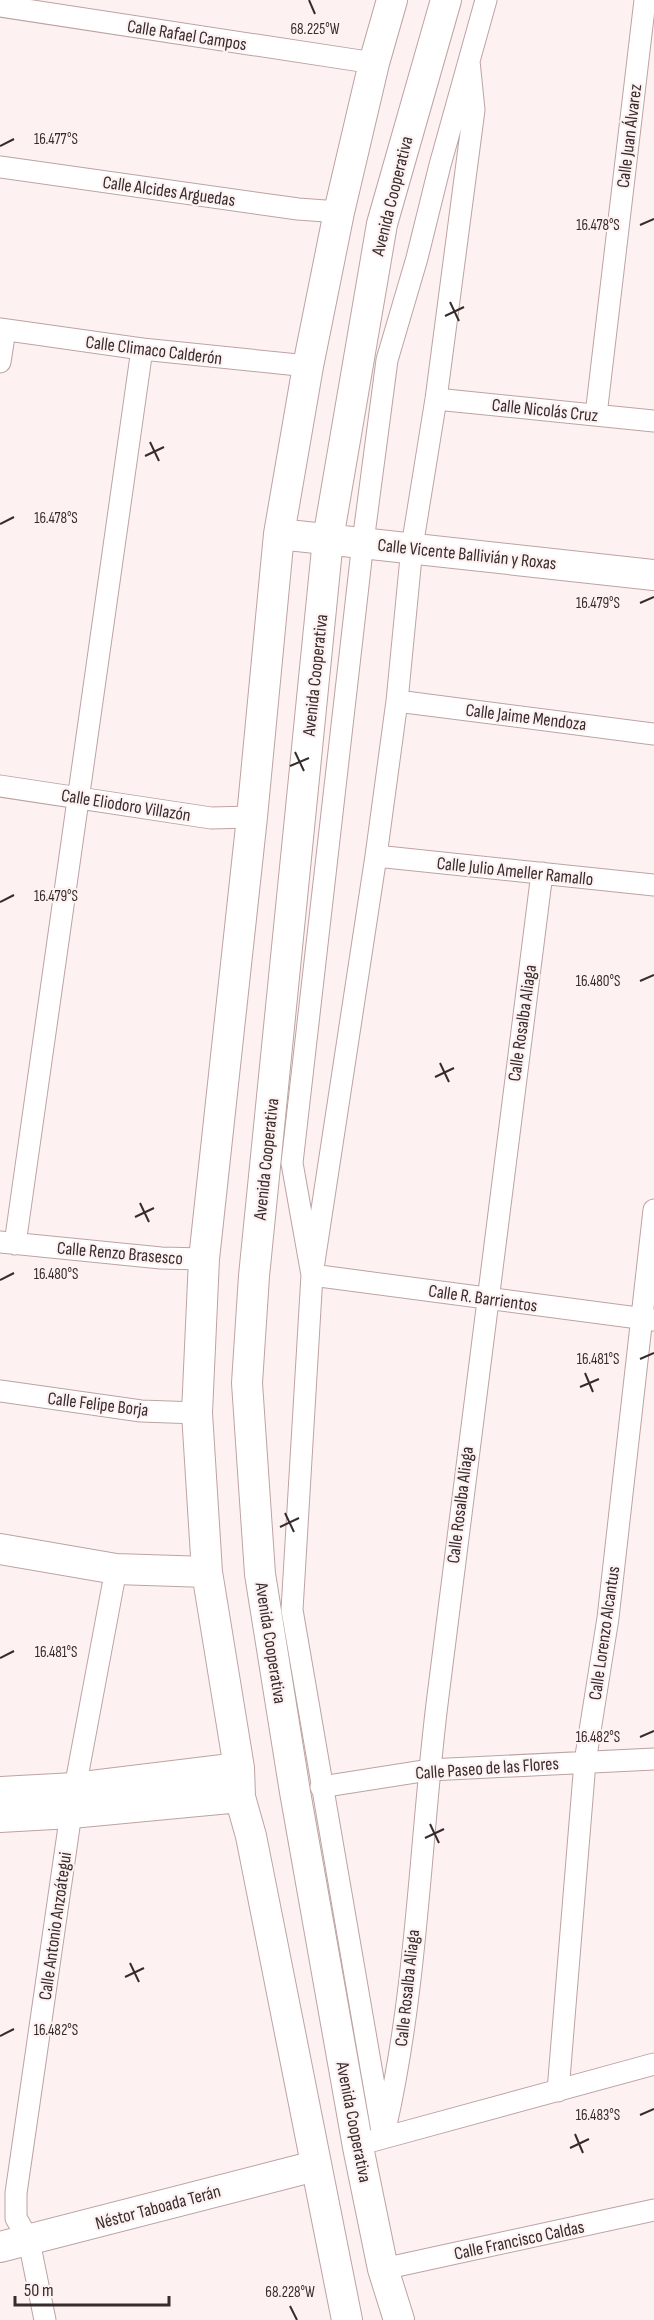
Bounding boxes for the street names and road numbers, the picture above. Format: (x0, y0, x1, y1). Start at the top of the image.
street label: Calle Rafael Campos (126, 16, 248, 55)
street label: Calle Juan Álvarez (613, 82, 646, 189)
street label: Avenida Cooperativa (367, 134, 417, 259)
street label: Calle Alcides Arguedas (101, 172, 237, 211)
street label: Calle Climaco Calderón (84, 332, 223, 369)
street label: Calle Nicolás Cruz (491, 394, 600, 427)
street label: Calle Vicente Ballivián y Roxas (377, 535, 557, 574)
street label: Avenida Cooperativa (299, 613, 332, 738)
street label: Calle Jaime Mendoza (464, 700, 588, 735)
street label: Calle Eliodoro Villazón (60, 785, 192, 826)
street label: Calle Julio Ameller Ramallo (436, 853, 594, 890)
street label: Calle Rosalba Aliaga (504, 963, 541, 1083)
street label: Avenida Cooperativa (250, 1097, 283, 1222)
street label: Calle Renzo Brasesco (56, 1238, 184, 1269)
street label: Calle R. Barrientos (427, 1280, 539, 1317)
street label: Calle Felipe Borja (46, 1388, 150, 1421)
street label: Calle Rosalba Aliaga (443, 1445, 478, 1565)
street label: Calle Lorenzo Alcantus (585, 1565, 624, 1701)
street label: Avenida Cooperativa (250, 1580, 290, 1705)
street label: Calle Paseo de las Flores (415, 1753, 560, 1784)
street label: Calle Antonio Anzoátegui (35, 1851, 76, 2001)
street label: Calle Rosalba Aliaga (391, 1928, 424, 2048)
street label: Avenida Cooperativa (331, 2059, 376, 2184)
street label: Néstor Taboada Terán (93, 2181, 223, 2234)
street label: Calle Francisco Caldas (452, 2216, 586, 2265)

